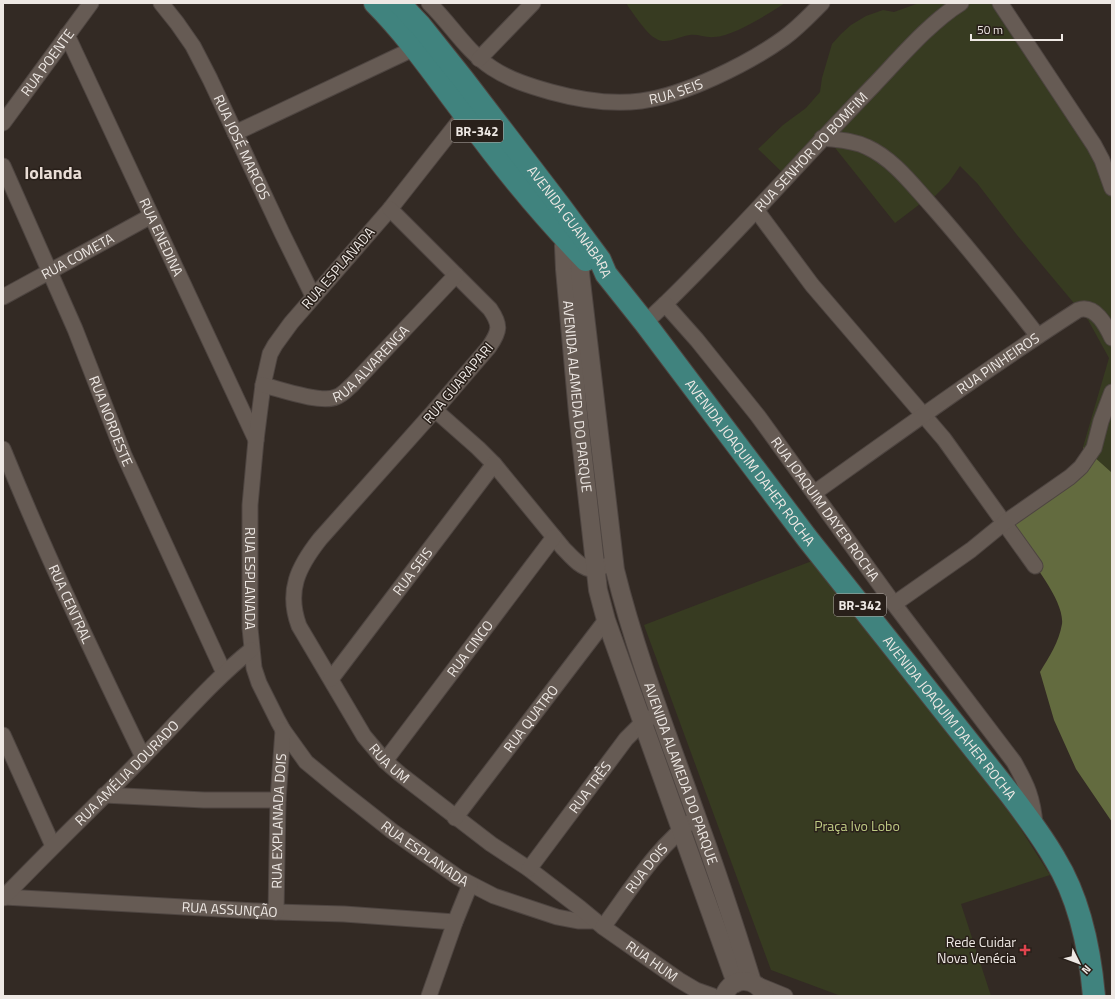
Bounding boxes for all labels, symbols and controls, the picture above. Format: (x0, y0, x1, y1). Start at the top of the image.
scale bar (971, 16, 1062, 42)
text: 50 m (977, 20, 1003, 39)
street label: RUA POENTE (15, 24, 79, 100)
street label: RUA SEIS (647, 73, 706, 109)
street label: RUA SENHOR DO BOMFIM (749, 87, 872, 216)
street label: RUA JOSÉ MARCOS (209, 91, 276, 203)
road number: BR-342 (451, 120, 503, 142)
district label: Iolanda (24, 159, 82, 186)
street label: AVENIDA GUANABARA (523, 161, 618, 282)
street label: RUA ENEDINA (134, 194, 189, 280)
street label: RUA ESPLANADA (296, 222, 380, 313)
street label: RUA COMETA (37, 227, 118, 284)
street label: AVENIDA ALAMEDA DO PARQUE (558, 300, 598, 494)
street label: RUA ALVARENGA (329, 320, 414, 407)
street label: RUA PINHEIROS (952, 327, 1043, 399)
street label: RUA GUARAPARI (417, 338, 498, 428)
street label: RUA NORDESTE (84, 372, 139, 470)
street label: AVENIDA JOAQUIM DAHER ROCHA (681, 374, 821, 551)
street label: RUA JOAQUIM DAYER ROCHA (766, 432, 885, 586)
street label: RUA ESPLANADA (240, 527, 261, 630)
street label: RUA SEIS (387, 543, 437, 600)
street label: RUA CENTRAL (44, 561, 98, 647)
road number: BR-342 (834, 594, 886, 616)
street label: RUA CINCO (441, 615, 498, 681)
street label: AVENIDA JOAQUIM DAHER ROCHA (878, 631, 1022, 805)
street label: AVENIDA ALAMEDA DO PARQUE (639, 679, 724, 868)
street label: RUA QUATRO (498, 680, 563, 757)
street label: RUA AMÉLIA DOURADO (69, 715, 183, 830)
street label: RUA UM (364, 739, 415, 788)
street label: RUA EXPLANADA DOIS (265, 753, 291, 889)
street label: RUA TRÊS (563, 757, 616, 817)
street label: RUA ESPLANADA (377, 815, 473, 892)
park label: Praça Ivo Lobo (814, 815, 900, 836)
street label: RUA DOIS (620, 838, 672, 897)
street label: RUA ASSUNÇÃO (181, 896, 278, 922)
place label: Rede Cuidar Nova Venécia (937, 931, 1016, 968)
street label: RUA HUM (622, 935, 683, 986)
north arrow (1059, 943, 1099, 983)
marker: Rede Cuidar Nova Venécia (1019, 944, 1031, 956)
text: N (1078, 962, 1095, 978)

